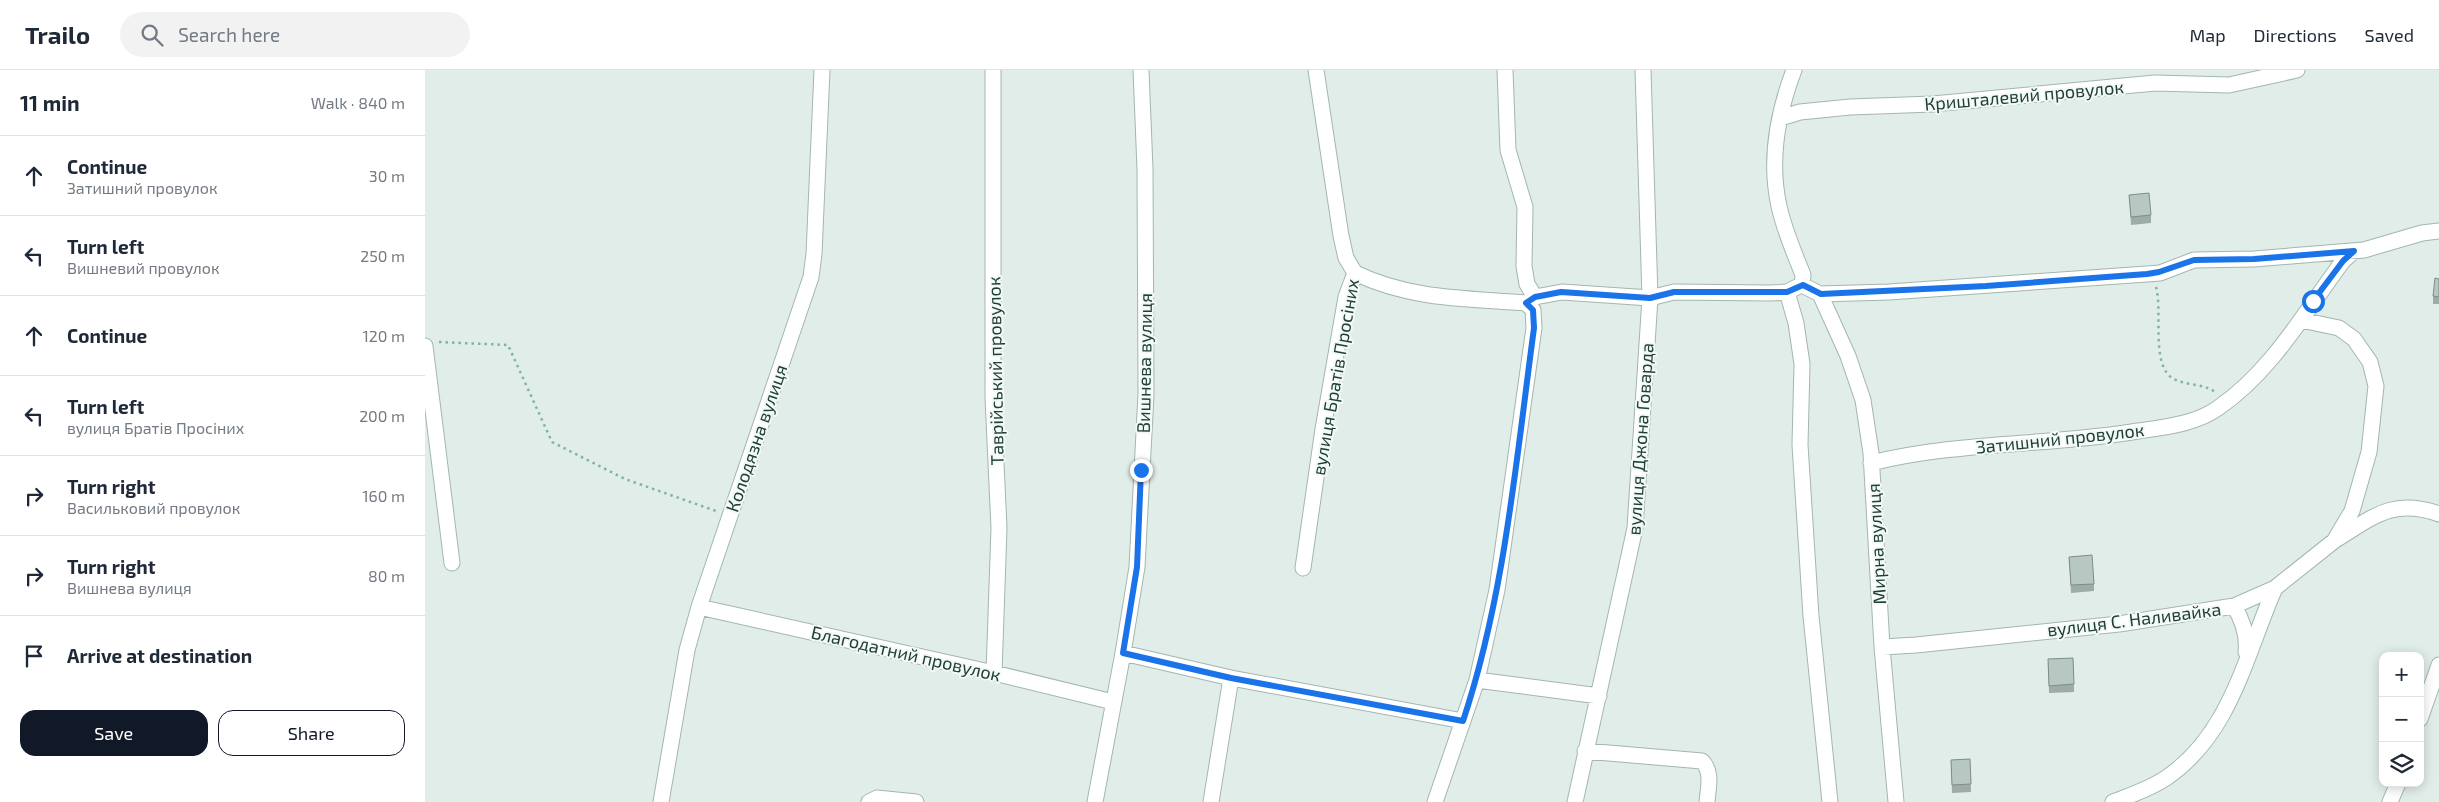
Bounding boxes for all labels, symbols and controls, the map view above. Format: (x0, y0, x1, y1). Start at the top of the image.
search box (120, 12, 470, 57)
text: Trailo (25, 20, 90, 49)
icon: search (138, 21, 166, 49)
text: Search here (178, 23, 280, 46)
text: Map (2189, 24, 2226, 46)
text: Directions (2254, 24, 2337, 46)
text: Saved (2365, 24, 2414, 46)
street label: Кришталевий провулок (1923, 75, 2125, 115)
text: 11 min (20, 90, 80, 115)
text: Walk · 840 m (311, 93, 405, 112)
text: Continue (67, 155, 147, 178)
icon: ahead (20, 162, 48, 190)
text: 30 m (369, 166, 405, 185)
text: Затишний провулок (67, 178, 218, 197)
text: Turn left (67, 235, 144, 258)
icon: left (20, 242, 48, 270)
text: 250 m (360, 246, 405, 265)
text: Вишневий провулок (67, 258, 219, 277)
street label: Таврійський провулок (982, 276, 1008, 466)
street label: вулиця Братів Просіних (1307, 277, 1363, 477)
route start (2302, 290, 2325, 313)
street label: Вишнева вулиця (1132, 293, 1156, 433)
icon: ahead (20, 322, 48, 350)
text: Continue (67, 324, 147, 347)
text: 120 m (362, 326, 405, 345)
street label: вулиця Джона Говарда (1622, 342, 1658, 536)
street label: Колодязна вулиця (720, 361, 792, 515)
text: Turn left (67, 395, 144, 418)
icon: left (20, 402, 48, 430)
text: 200 m (359, 406, 405, 425)
text: вулиця Братів Просіних (67, 418, 244, 437)
street label: Затишний провулок (1975, 418, 2146, 458)
route end (1130, 459, 1153, 482)
text: Turn right (67, 475, 155, 498)
icon: right (20, 482, 48, 510)
street label: Мирна вулиця (1862, 483, 1890, 605)
text: 160 m (362, 486, 405, 505)
text: Васильковий провулок (67, 498, 240, 517)
text: Turn right (67, 555, 155, 578)
icon: right (20, 562, 48, 590)
text: 80 m (368, 566, 405, 585)
text: Вишнева вулиця (67, 578, 192, 597)
street label: вулиця С. Наливайка (2046, 597, 2222, 641)
street label: Благодатний провулок (809, 620, 1003, 686)
icon: arrive (20, 642, 48, 670)
text: Arrive at destination (67, 644, 252, 667)
map controls (2379, 652, 2424, 787)
button: + (2379, 652, 2424, 697)
button: − (2379, 697, 2424, 742)
button: Save (20, 710, 208, 756)
button: Share (218, 710, 405, 756)
button: layers (2379, 742, 2424, 787)

